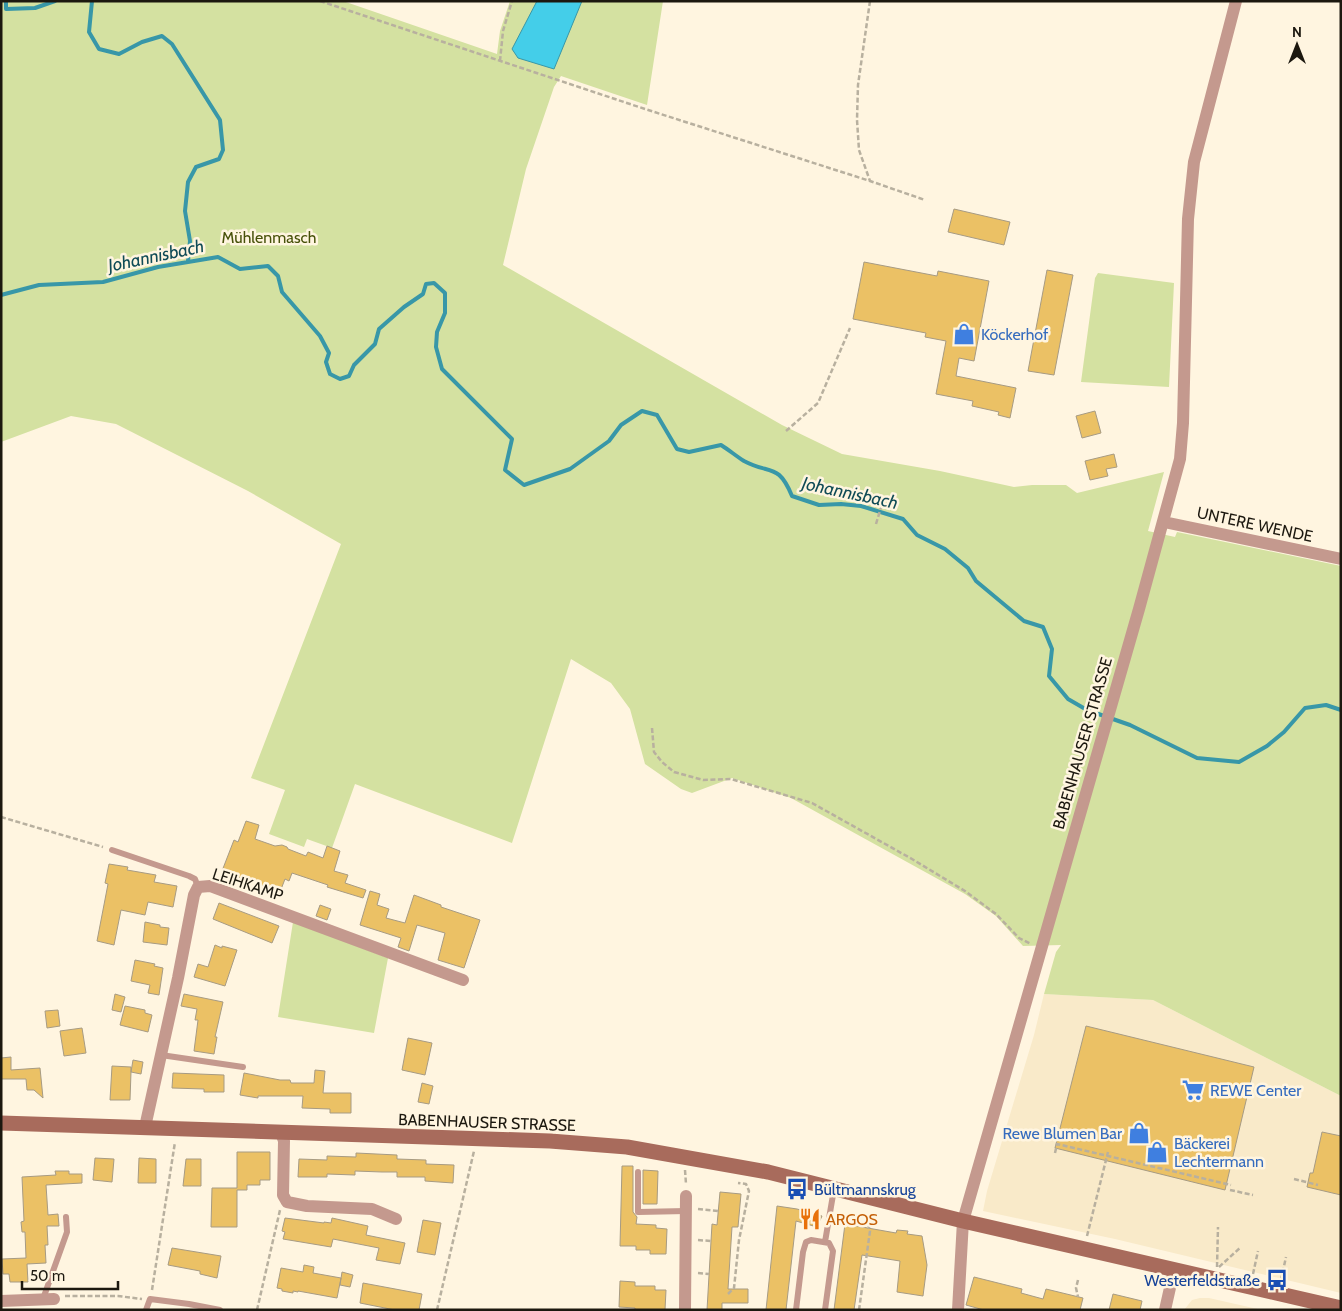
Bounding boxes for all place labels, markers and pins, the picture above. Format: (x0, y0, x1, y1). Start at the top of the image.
shop icon: Köckerhof (951, 321, 977, 347)
place label: Köckerhof (981, 325, 1049, 344)
supermarket icon: REWE Center (1180, 1077, 1206, 1103)
place label: REWE Center (1210, 1081, 1302, 1100)
shop icon: Rewe Blumen Bar (1126, 1120, 1152, 1146)
place label: Rewe Blumen Bar (1002, 1124, 1123, 1143)
place label: Bäckerei Lechtermann (1174, 1134, 1264, 1171)
shop icon: Bäckerei Lechtermann (1144, 1139, 1170, 1165)
bus stop icon: Bültmannskrug (784, 1176, 810, 1202)
place label: Bültmannskrug (814, 1180, 917, 1199)
restaurant icon: ARGOS (797, 1206, 823, 1232)
place label: ARGOS (826, 1210, 878, 1229)
bus stop icon: Westerfeldstraße (1264, 1267, 1290, 1293)
place label: Westerfeldstraße (1144, 1271, 1260, 1290)

